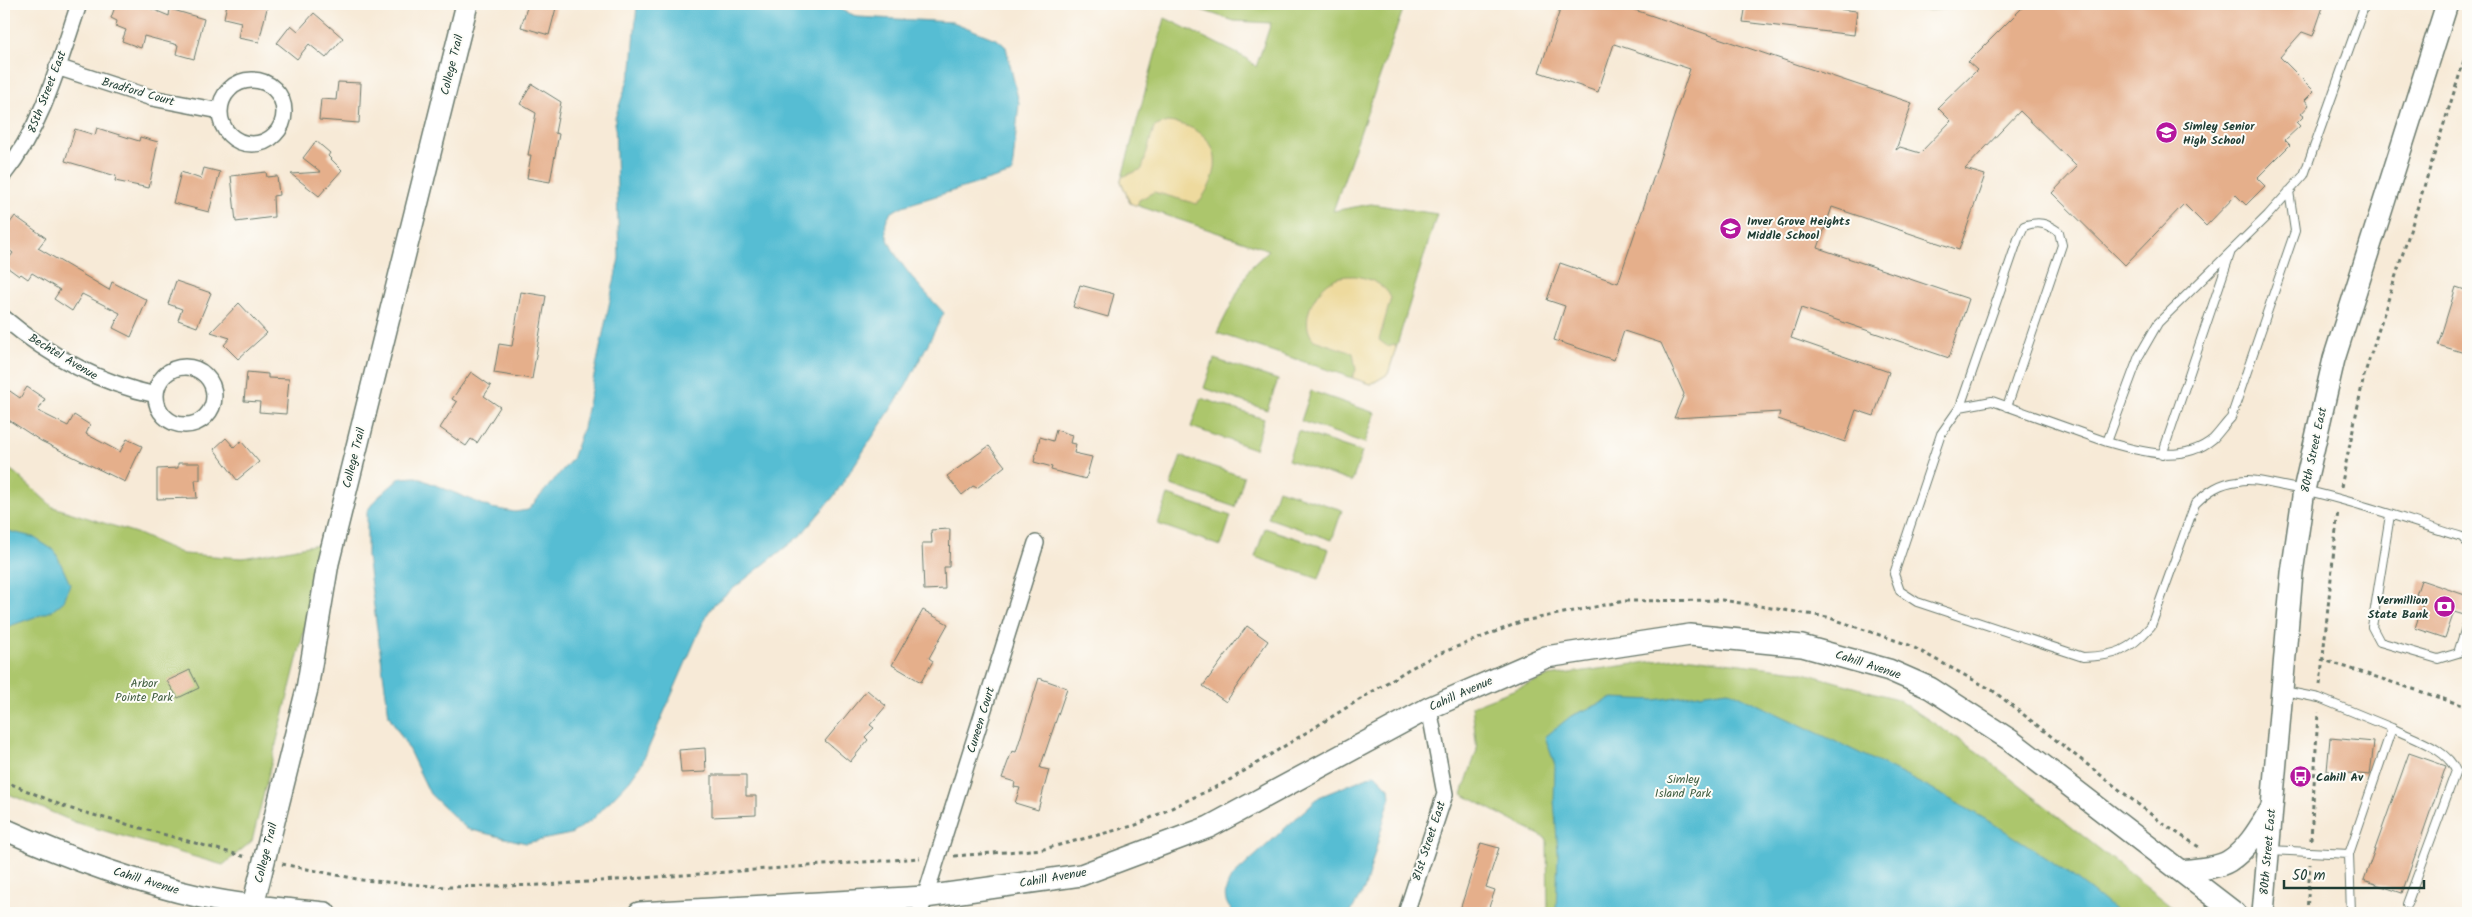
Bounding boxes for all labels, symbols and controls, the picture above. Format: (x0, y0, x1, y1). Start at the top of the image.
street label: College Trail (435, 33, 469, 97)
street label: 85th Street East (23, 48, 72, 136)
street label: Bradford Court (99, 73, 177, 112)
place label: Simley Senior High School (2183, 117, 2255, 150)
school or university icon: Simley Senior High School (2155, 121, 2179, 145)
place label: Inver Grove Heights Middle School (1747, 212, 1850, 245)
school or university icon: Inver Grove Heights Middle School (1719, 216, 1743, 240)
street label: Bechtel Avenue (25, 329, 102, 386)
street label: 80th Street East (2296, 405, 2332, 494)
street label: College Trail (337, 426, 371, 490)
place label: Vermillion State Bank (2368, 591, 2429, 624)
bank icon: Vermillion State Bank (2432, 595, 2456, 619)
street label: Cahill Avenue (1833, 645, 1904, 685)
street label: Cahill Avenue (1426, 671, 1497, 717)
park label: Arbor Pointe Park (115, 674, 173, 707)
street label: Cuneen Court (962, 684, 1000, 755)
bus stop icon: Cahill Av (2288, 765, 2312, 789)
place label: Cahill Av (2316, 768, 2364, 787)
park label: Simley Island Park (1655, 770, 1712, 803)
street label: 81st Street East (1407, 798, 1451, 884)
street label: 80th Street East (2255, 808, 2281, 896)
street label: College Trail (249, 821, 283, 885)
scale bar (2284, 857, 2424, 889)
street label: Cahill Avenue (111, 862, 182, 900)
street label: Cahill Avenue (1018, 863, 1089, 893)
text: 50 m (2292, 864, 2326, 888)

